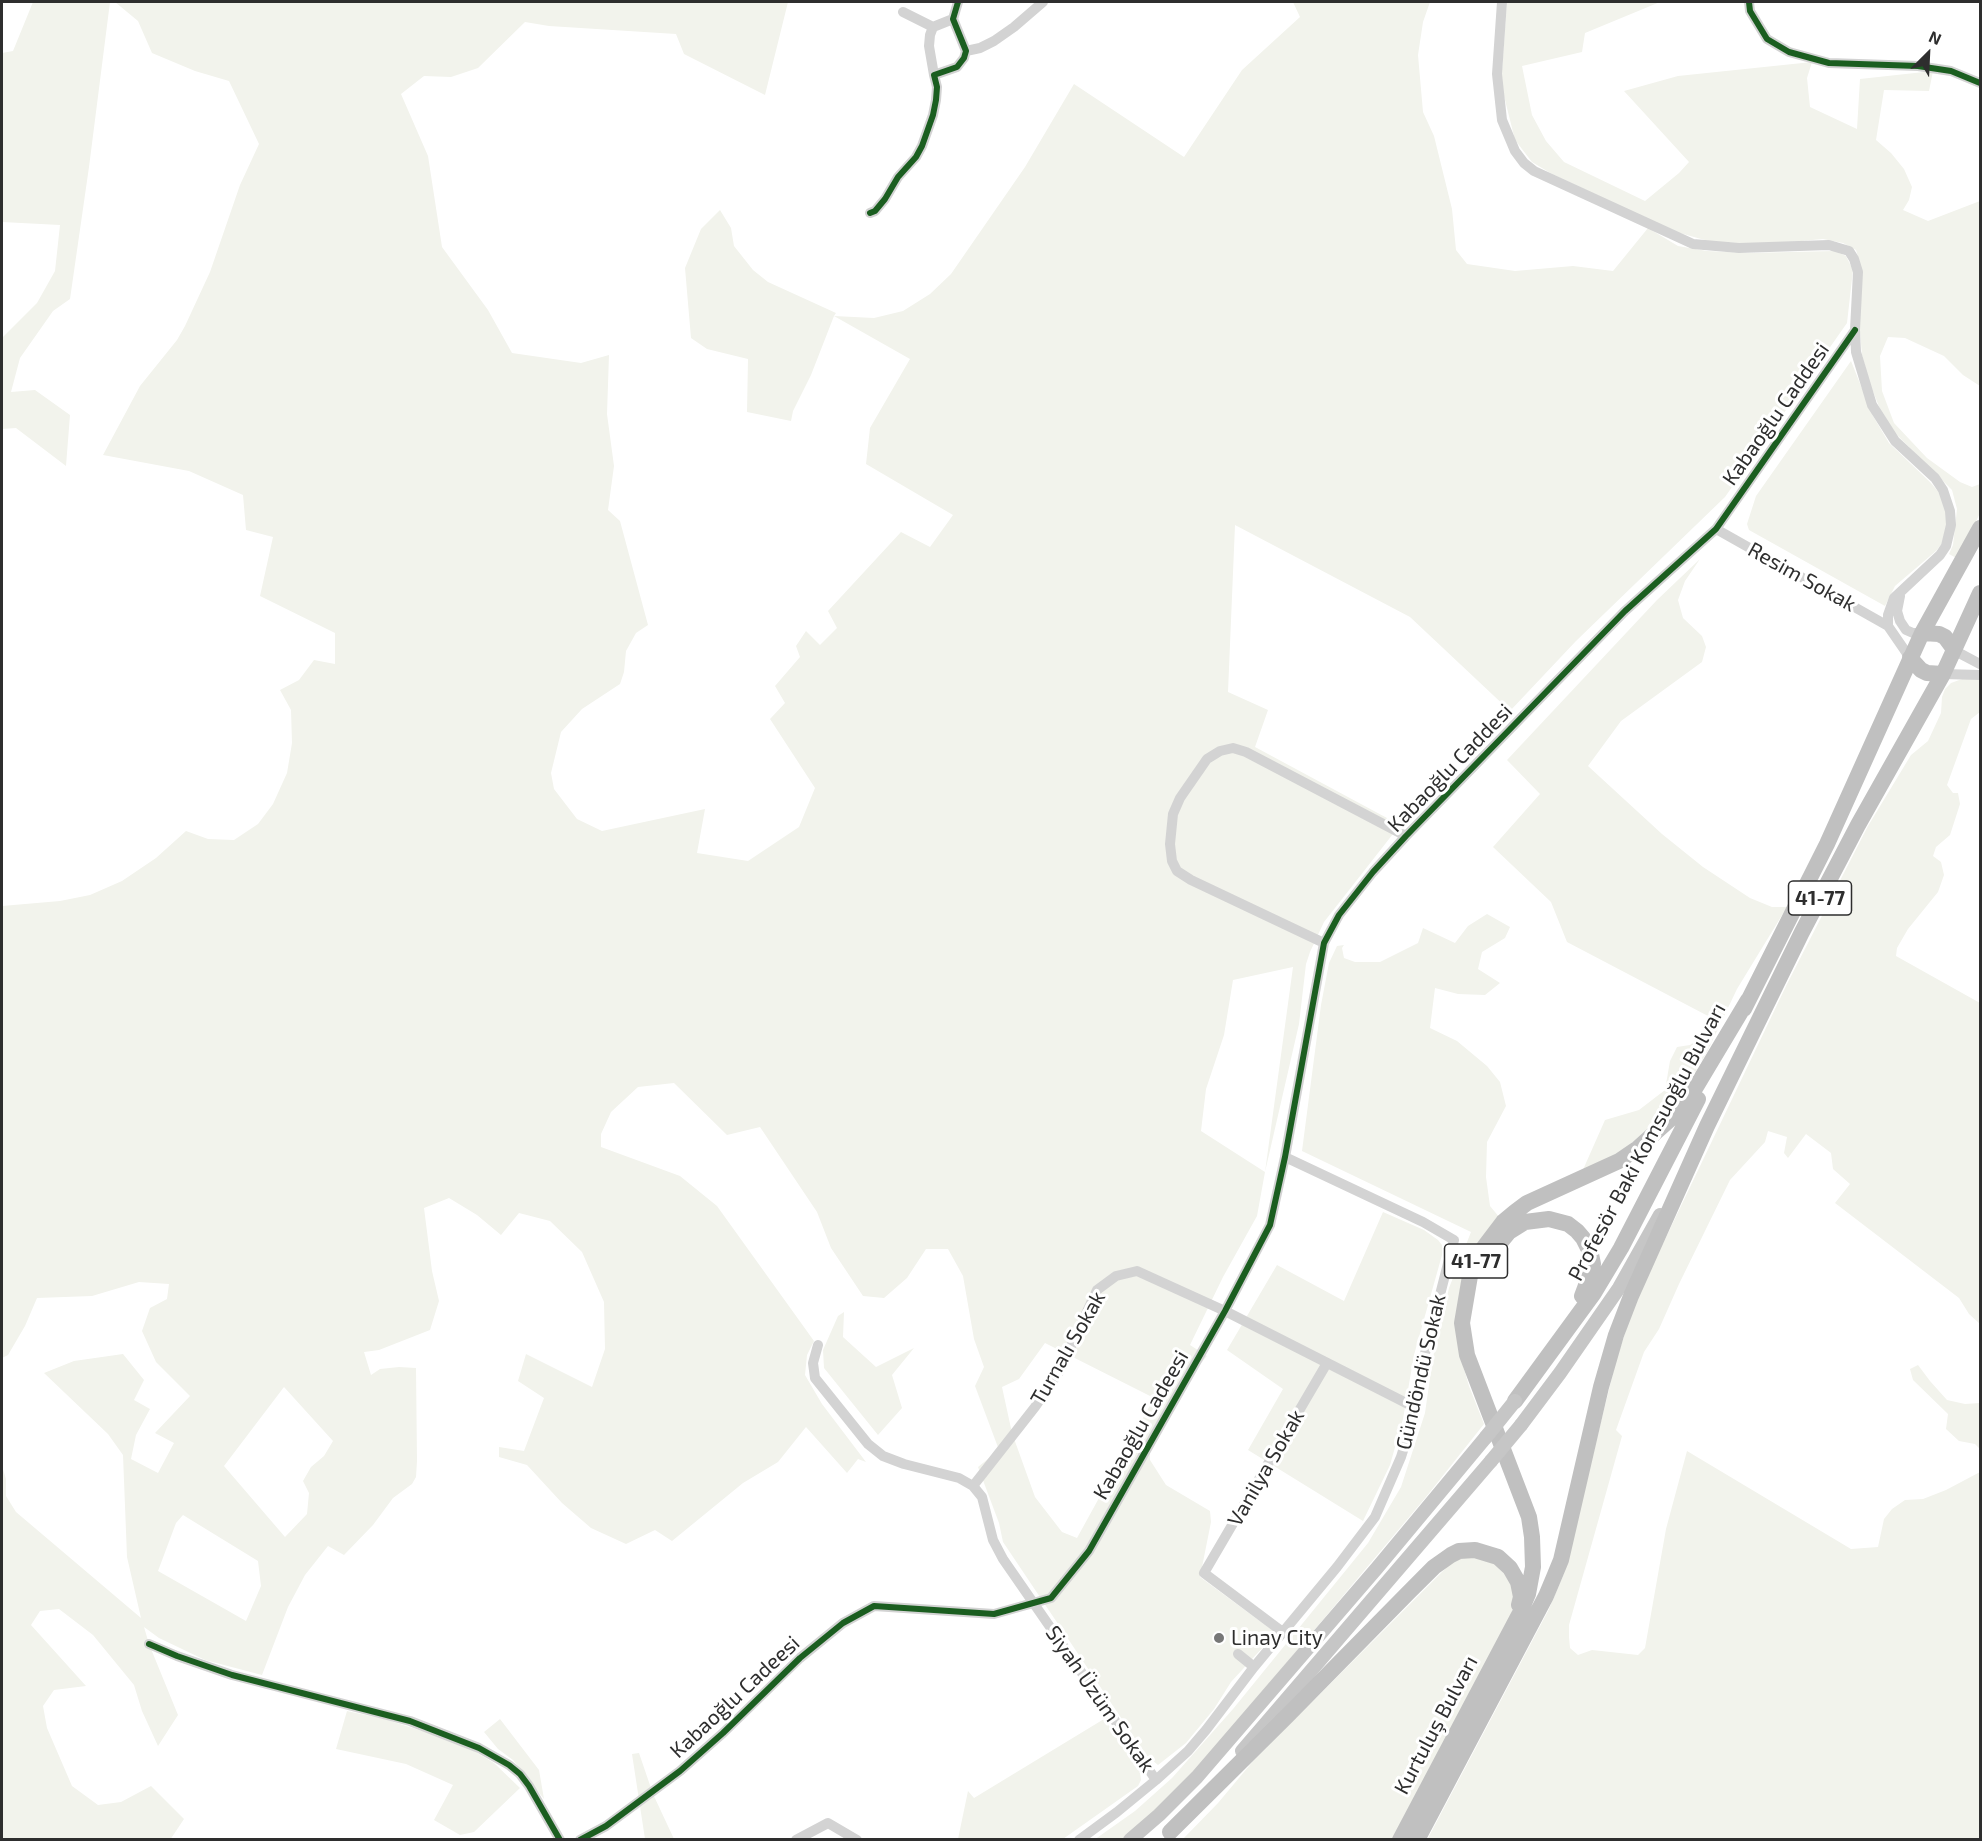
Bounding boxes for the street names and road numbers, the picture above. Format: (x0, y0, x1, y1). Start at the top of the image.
street label: Kabaoğlu Caddesi (1717, 338, 1835, 490)
street label: Resim Sokak (1744, 537, 1860, 617)
street label: Kabaoğlu Caddesi (1382, 699, 1518, 837)
road number: 41-77 (1788, 881, 1852, 915)
street label: Profesör Baki Komsuoğlu Bulvarı (1563, 999, 1731, 1285)
road number: 41-77 (1444, 1244, 1508, 1278)
street label: Turnalı Sokak (1025, 1287, 1111, 1409)
street label: Gündöndü Sokak (1391, 1292, 1451, 1452)
street label: Kabaoğlu Cadeesi (1088, 1346, 1194, 1504)
street label: Vanilya Sokak (1222, 1405, 1310, 1531)
street label: Siyah Üzüm Sokak (1040, 1621, 1160, 1777)
street label: Kabaoğlu Cadeesi (665, 1631, 805, 1763)
street label: Kurtuluş Bulvarı (1389, 1651, 1483, 1799)

